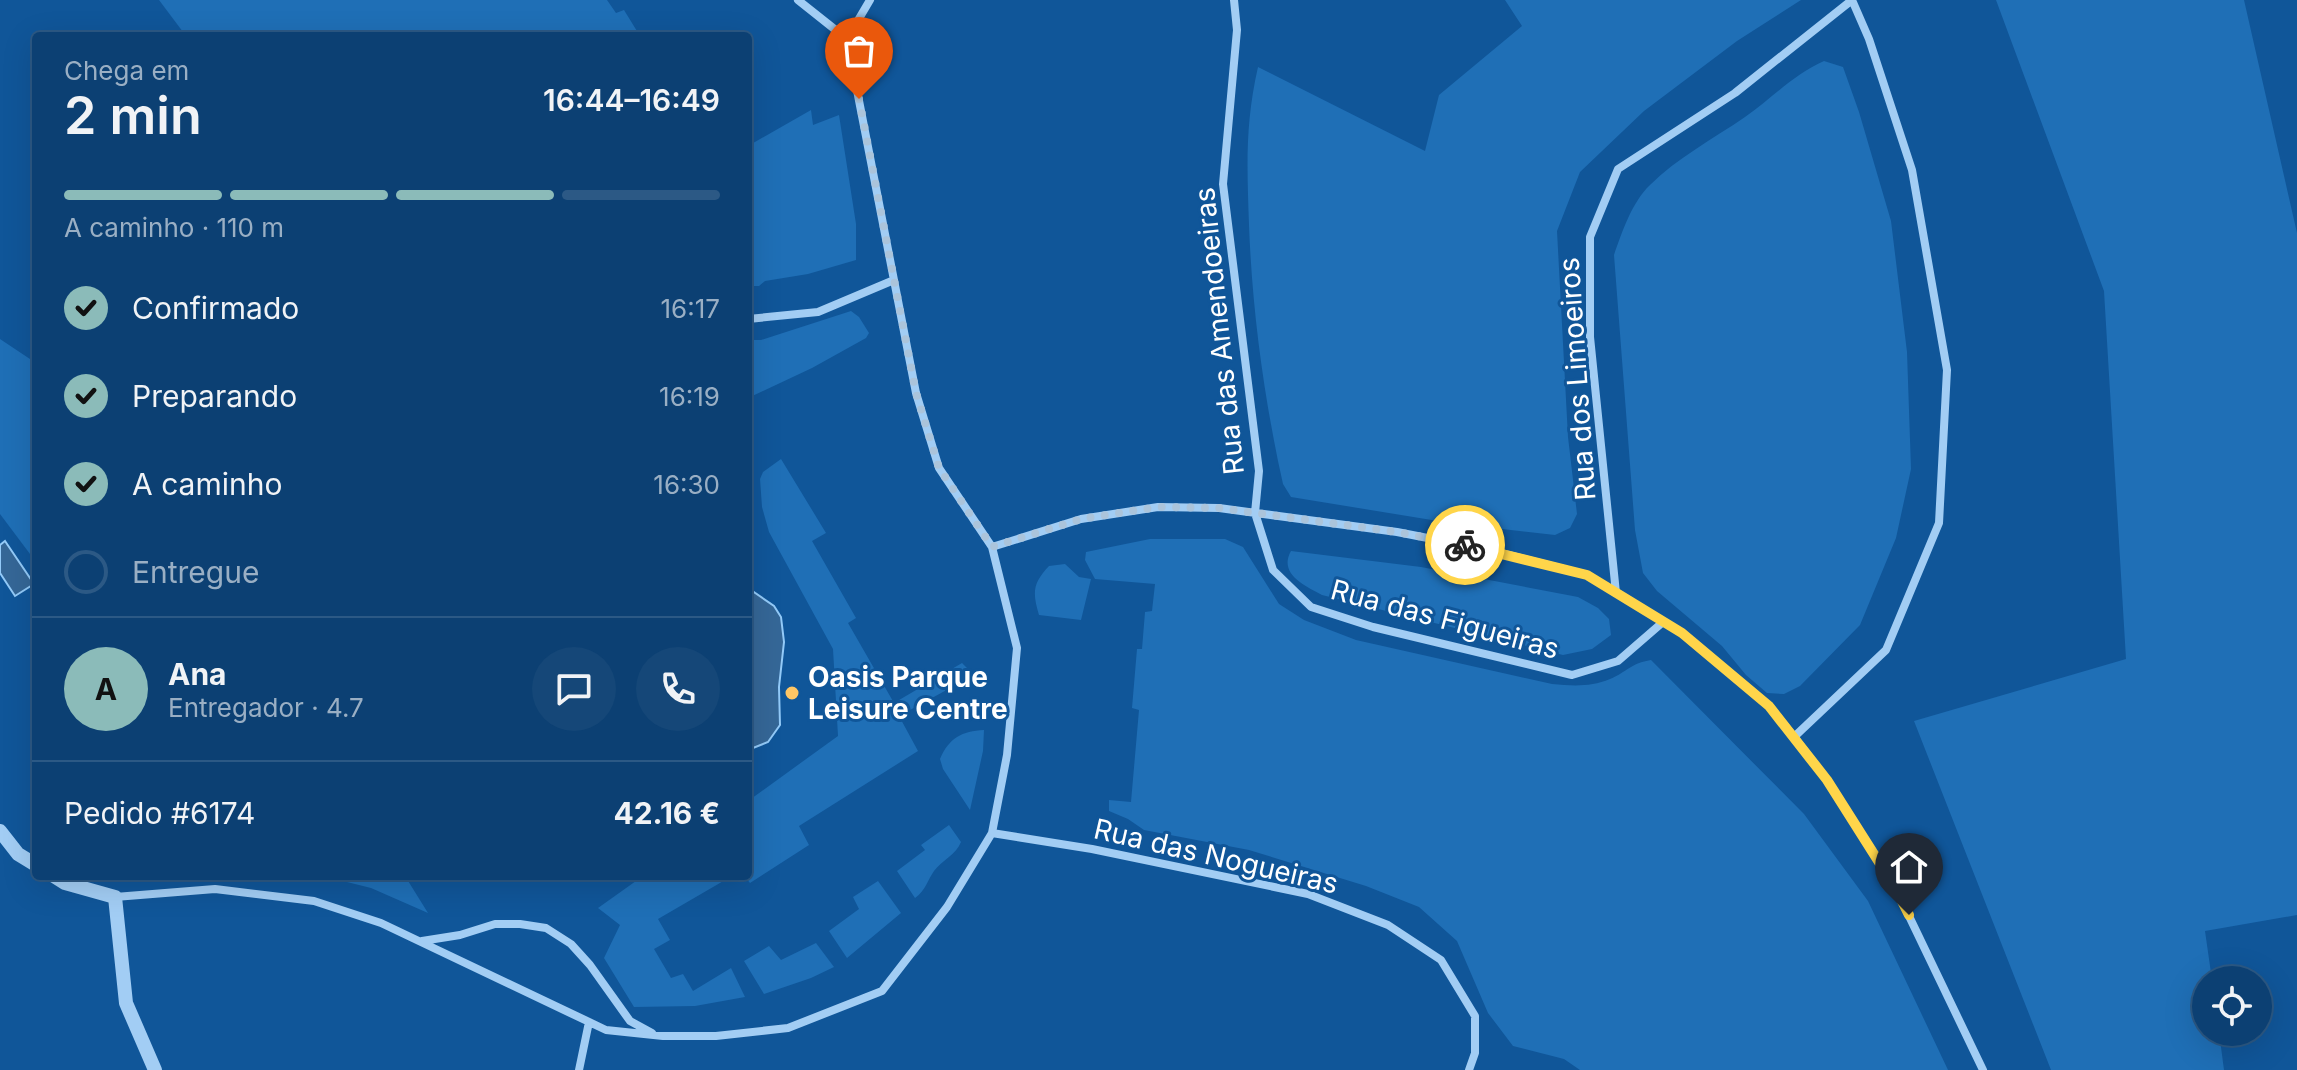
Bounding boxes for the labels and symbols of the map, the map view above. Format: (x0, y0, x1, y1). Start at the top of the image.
pin (825, 17, 893, 99)
street label: Rua das Amendoeiras (1187, 186, 1251, 476)
street label: Rua dos Limoeiros (1552, 256, 1602, 502)
courier (1425, 505, 1505, 585)
street label: Rua das Figueiras (1327, 572, 1563, 666)
place label: Oasis Parque Leisure Centre (808, 660, 1008, 726)
marker: Oasis Parque Leisure Centre (783, 684, 801, 702)
street label: Rua das Nogueiras (1091, 811, 1341, 901)
pin (1875, 833, 1943, 915)

